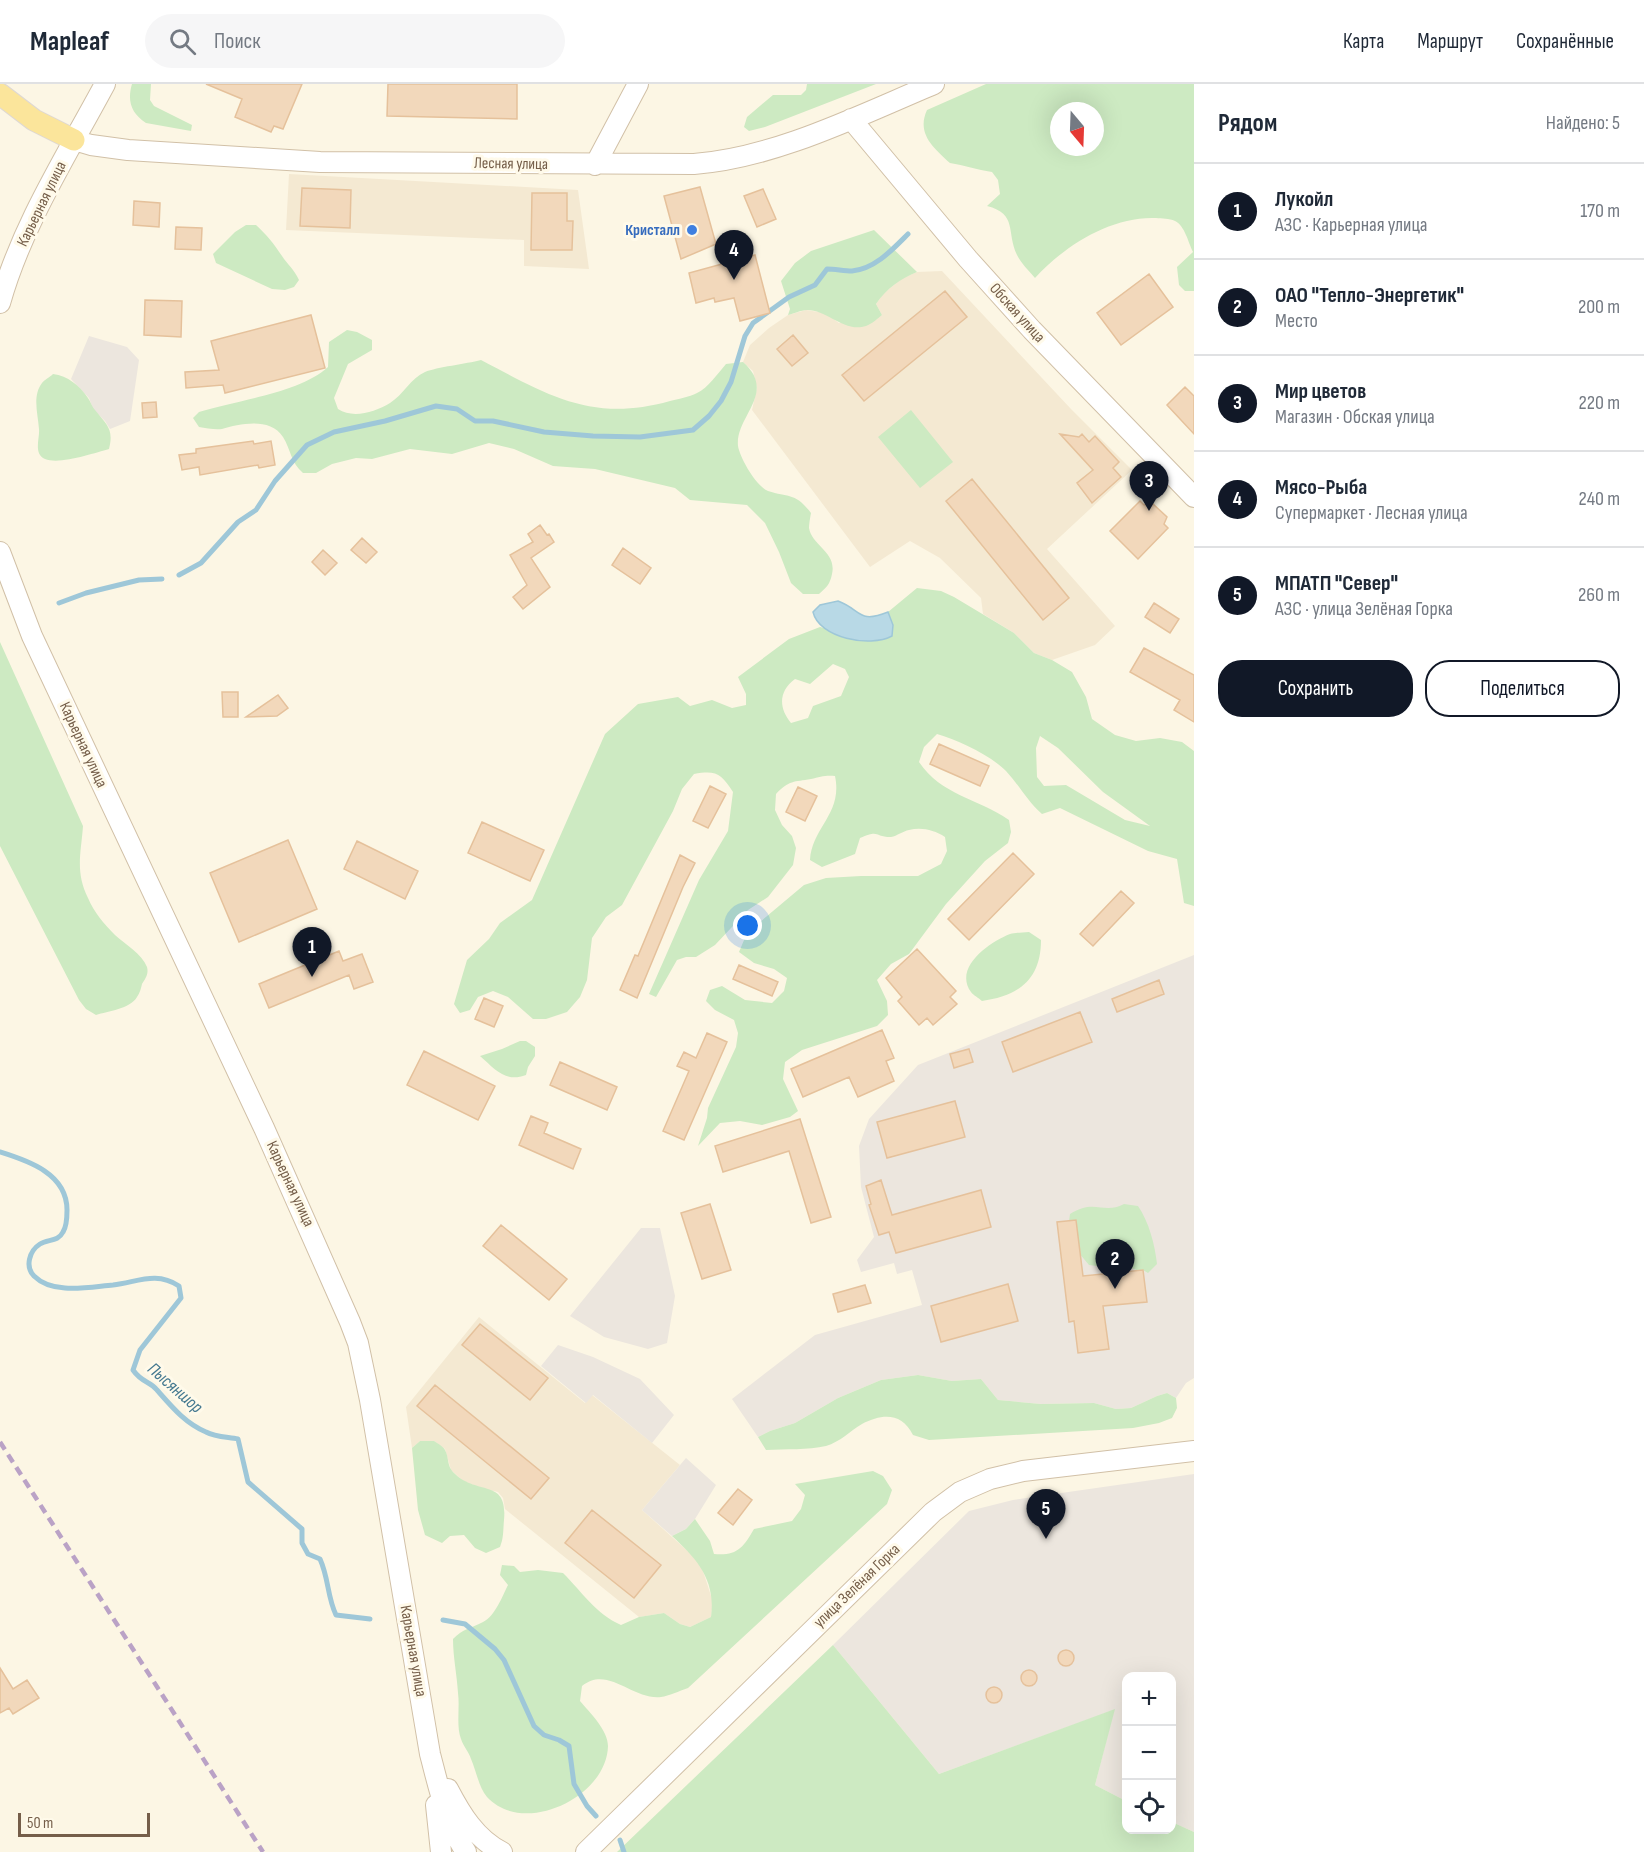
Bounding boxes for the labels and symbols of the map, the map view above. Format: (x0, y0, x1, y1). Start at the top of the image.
north arrow (1050, 102, 1104, 156)
street label: Лесная улица (474, 154, 548, 174)
street label: Карьерная улица (13, 158, 71, 250)
place label: Кристалл (625, 221, 680, 240)
marker: Кристалл (685, 223, 699, 237)
pin: 4 (714, 230, 754, 280)
street label: Обская улица (985, 279, 1049, 347)
pin: 3 (1130, 462, 1168, 511)
street label: Карьерная улица (55, 699, 111, 791)
your location (733, 911, 762, 940)
pin: 1 (292, 928, 332, 977)
street label: Карьерная улица (262, 1138, 318, 1230)
pin: 2 (1096, 1240, 1134, 1289)
water label: Пысяншор (143, 1358, 207, 1418)
pin: 5 (1026, 1490, 1066, 1539)
street label: улица Зелёная Горка (810, 1540, 904, 1632)
street label: Карьерная улица (396, 1604, 430, 1698)
scale bar (18, 1810, 150, 1838)

